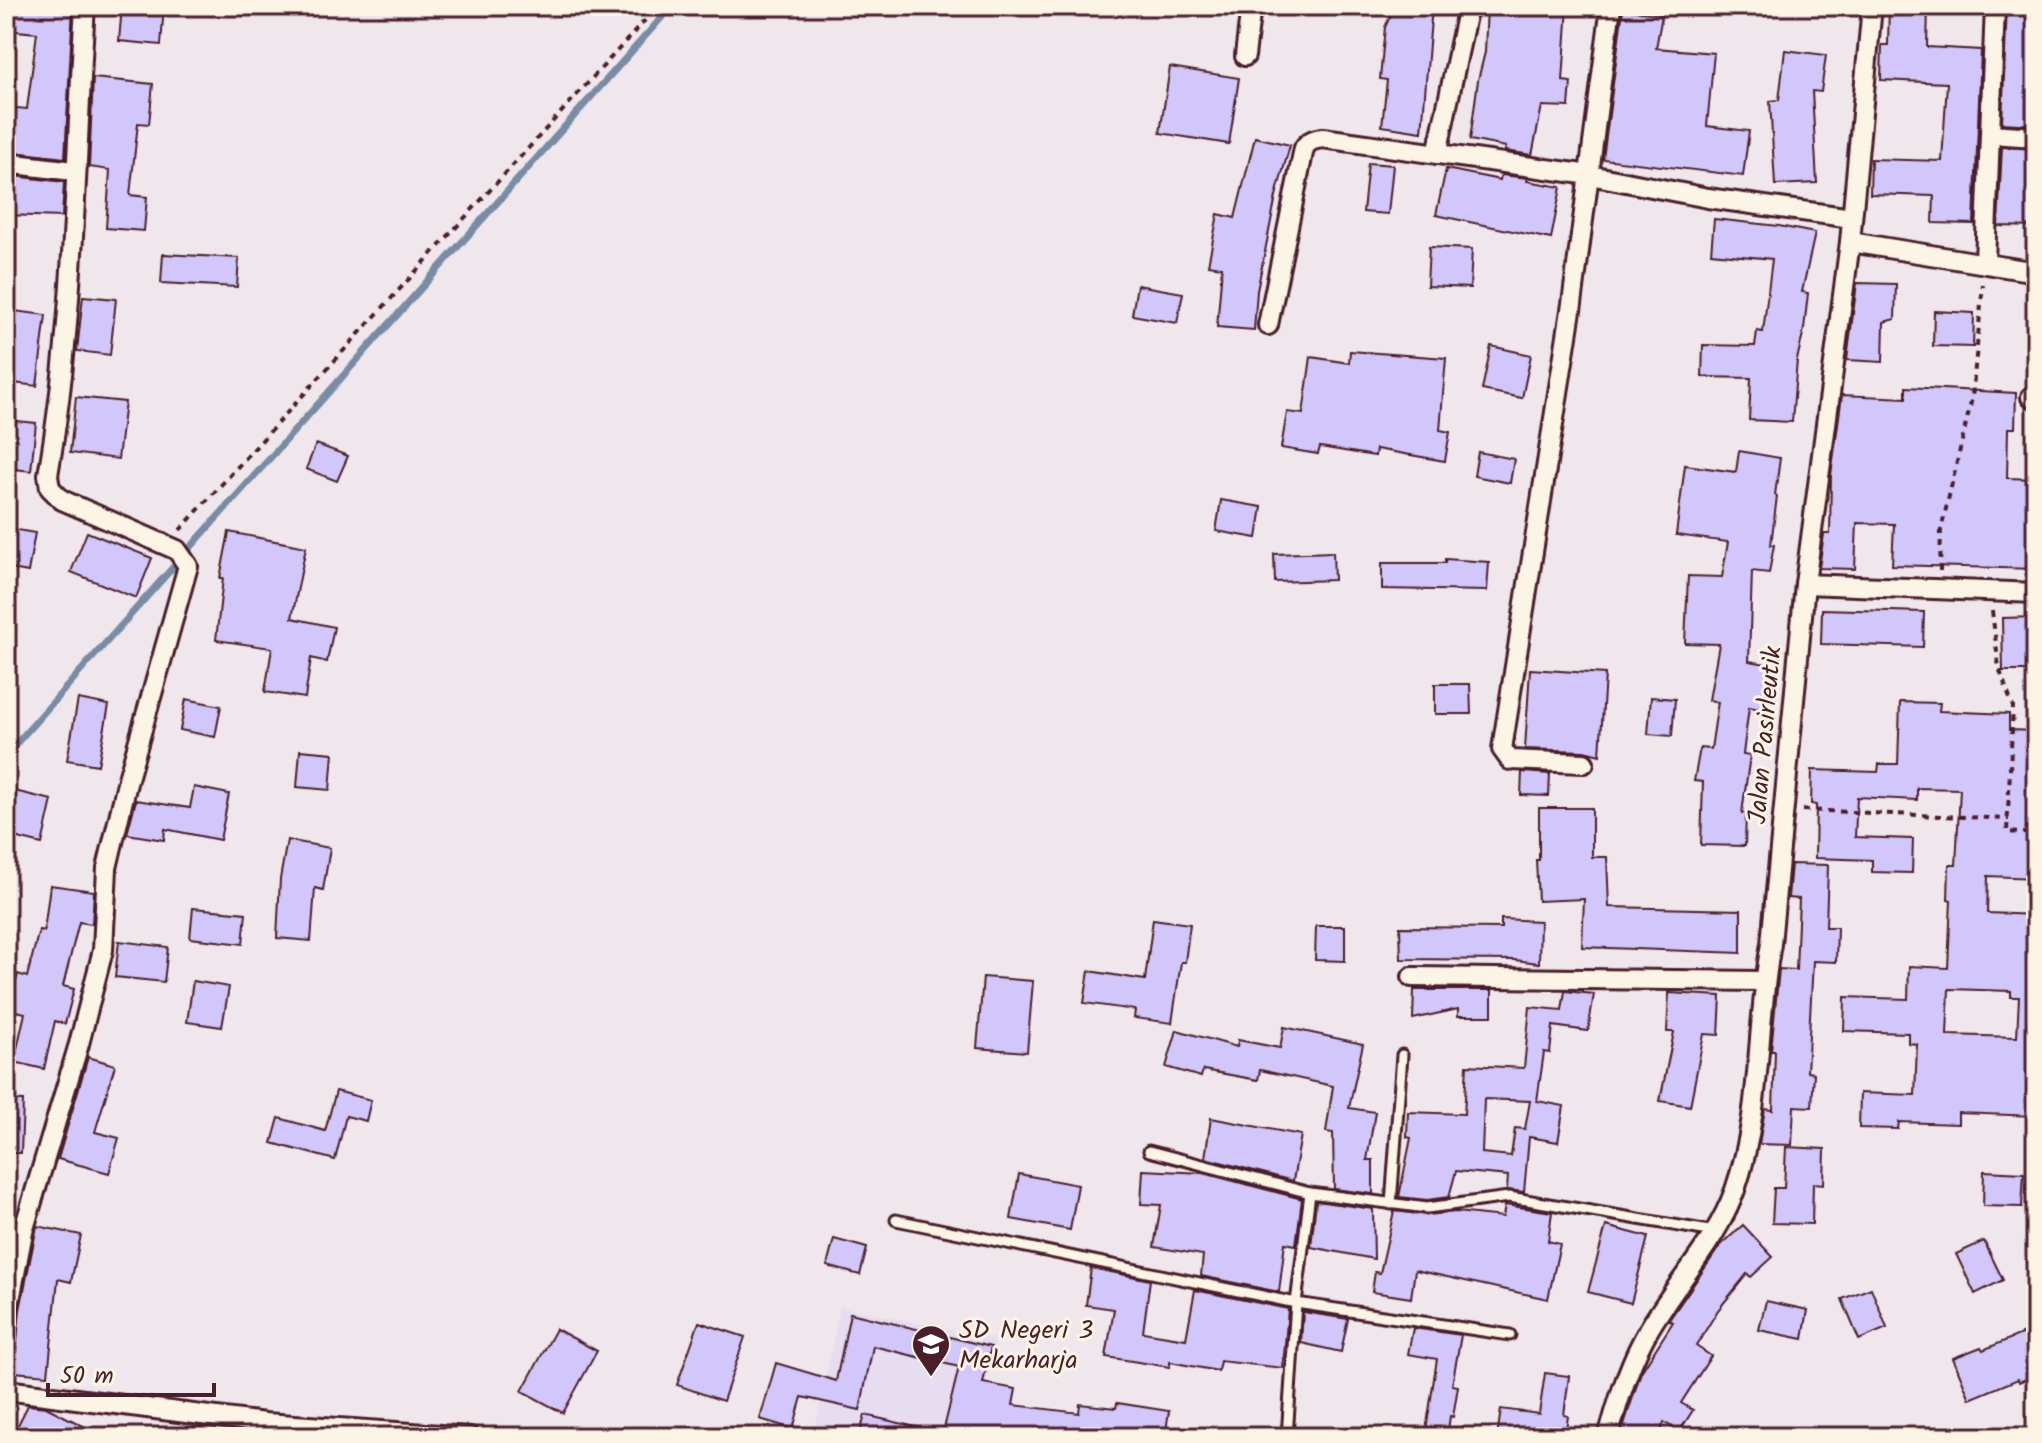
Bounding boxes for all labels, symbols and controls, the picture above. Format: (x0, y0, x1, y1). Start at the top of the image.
street label: Jalan Pasirleutik (1737, 644, 1795, 826)
place label: SD Negeri 3 Mekarharja (959, 1310, 1093, 1382)
school or university icon: SD Negeri 3 Mekarharja (910, 1323, 952, 1378)
scale bar (48, 1347, 214, 1397)
text: 50 m (60, 1357, 114, 1396)

